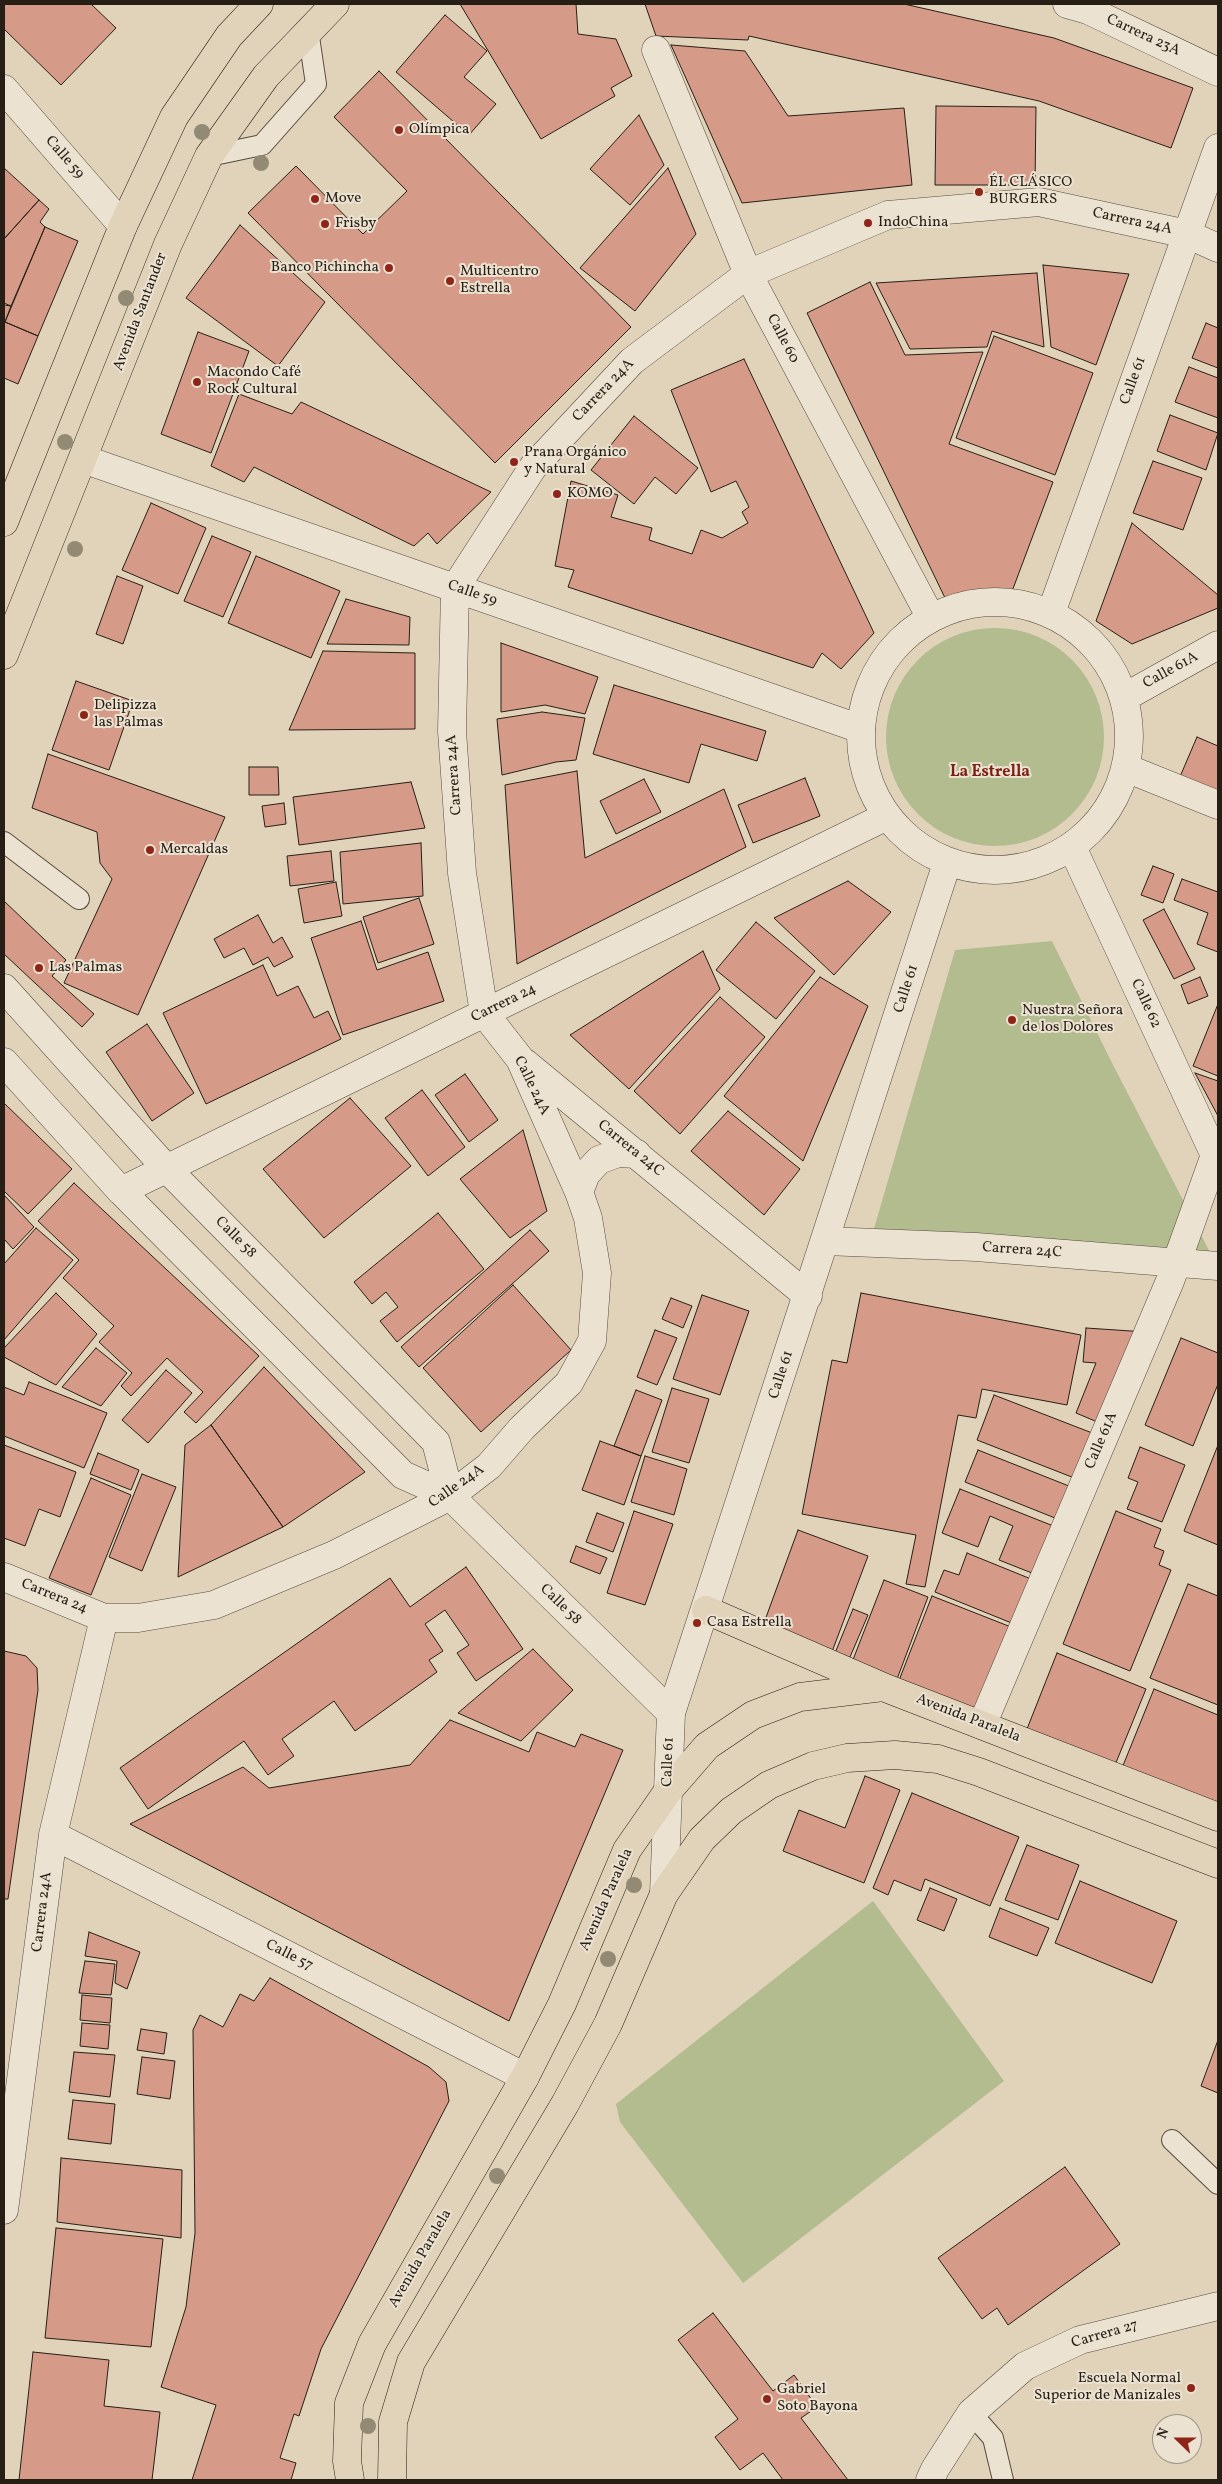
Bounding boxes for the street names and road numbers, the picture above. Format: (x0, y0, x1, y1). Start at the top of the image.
street label: Carrera 23A (1103, 11, 1183, 61)
street label: Calle 59 (40, 133, 88, 183)
street label: Carrera 24A (1091, 205, 1173, 239)
street label: Avenida Santander (110, 250, 172, 374)
street label: Calle 60 (762, 311, 802, 367)
street label: Calle 61 (1117, 355, 1151, 407)
street label: Carrera 24A (569, 356, 639, 426)
street label: Calle 59 (445, 577, 499, 611)
street label: Calle 61A (1140, 649, 1202, 693)
street label: Carrera 24A (443, 734, 467, 816)
street label: Calle 61 (891, 963, 923, 1015)
street label: Calle 62 (1126, 977, 1164, 1031)
street label: Carrera 24 (468, 981, 540, 1027)
street label: Calle 24A (509, 1054, 553, 1118)
street label: Carrera 24C (593, 1117, 667, 1181)
street label: Calle 58 (211, 1214, 259, 1262)
street label: Carrera 24C (981, 1239, 1063, 1263)
street label: Calle 61 (766, 1349, 798, 1401)
street label: Calle 61A (1082, 1410, 1122, 1472)
street label: Calle 24A (426, 1461, 488, 1513)
street label: Carrera 24 (18, 1575, 90, 1619)
street label: Calle 58 (535, 1581, 585, 1629)
street label: Avenida Paralela (913, 1691, 1023, 1747)
street label: Calle 61 (659, 1737, 679, 1787)
street label: Avenida Paralela (576, 1846, 638, 1954)
street label: Carrera 24A (29, 1871, 57, 1953)
street label: Calle 57 (262, 1936, 316, 1976)
street label: Avenida Paralela (386, 2207, 456, 2311)
street label: Carrera 27 (1070, 2317, 1140, 2353)

